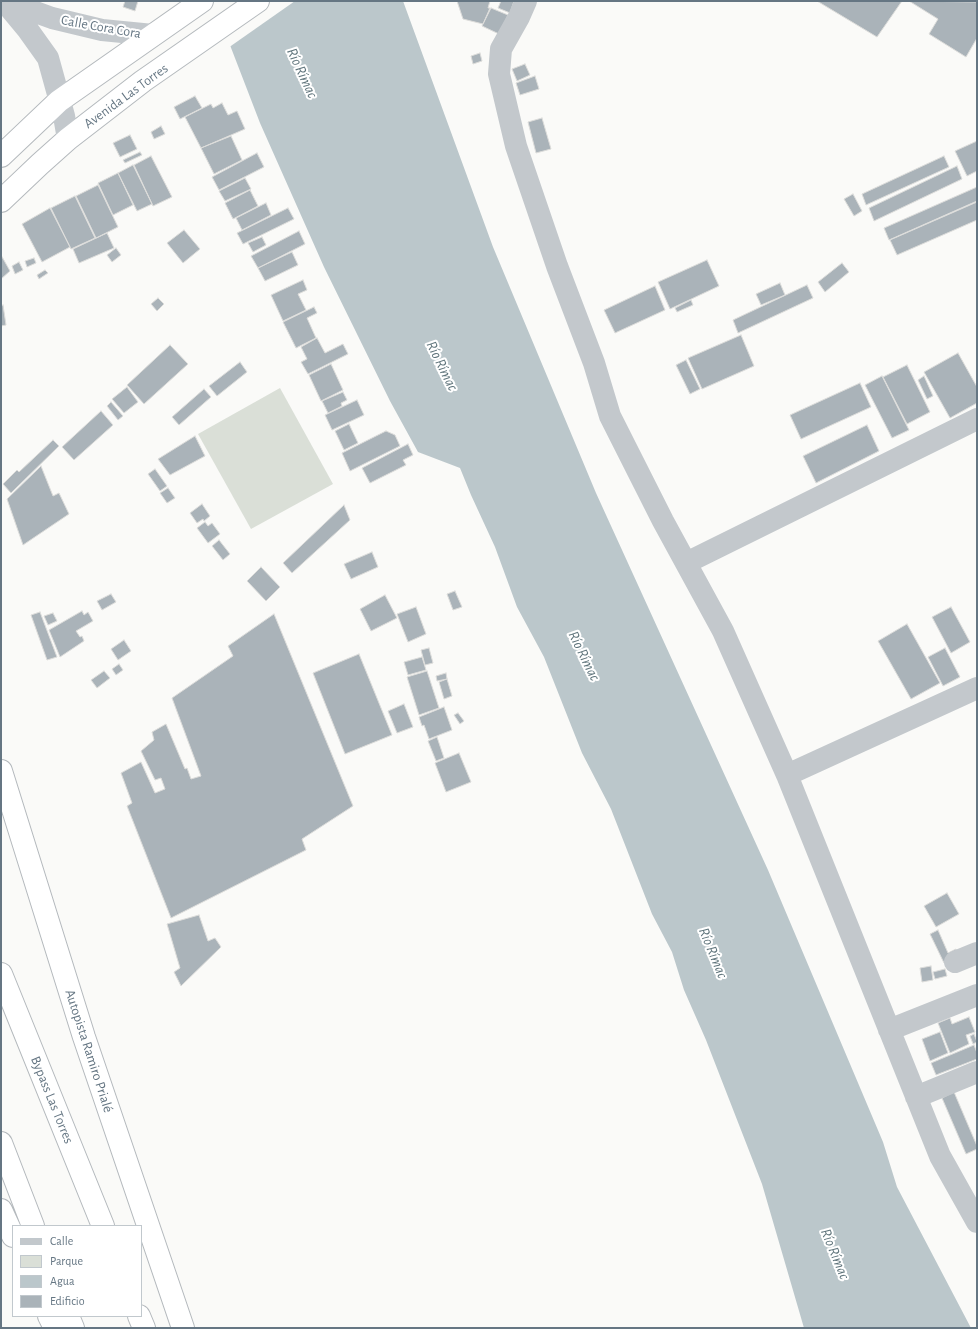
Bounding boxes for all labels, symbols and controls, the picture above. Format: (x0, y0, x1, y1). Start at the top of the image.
street label: Calle Cora Cora (60, 12, 142, 42)
water label: Río Rímac (283, 45, 321, 101)
street label: Avenida Las Torres (81, 60, 171, 132)
water label: Río Rímac (422, 338, 462, 394)
water label: Río Rímac (564, 628, 604, 684)
water label: Río Rímac (695, 925, 731, 981)
street label: Autopista Ramiro Prialé (61, 987, 117, 1115)
street label: Bypass Las Torres (27, 1054, 77, 1146)
legend (12, 1225, 142, 1317)
water label: Río Rímac (817, 1226, 853, 1282)
text: Calle (50, 1235, 73, 1247)
text: Parque (50, 1255, 83, 1267)
text: Agua (50, 1275, 74, 1287)
text: Edificio (50, 1295, 85, 1307)

